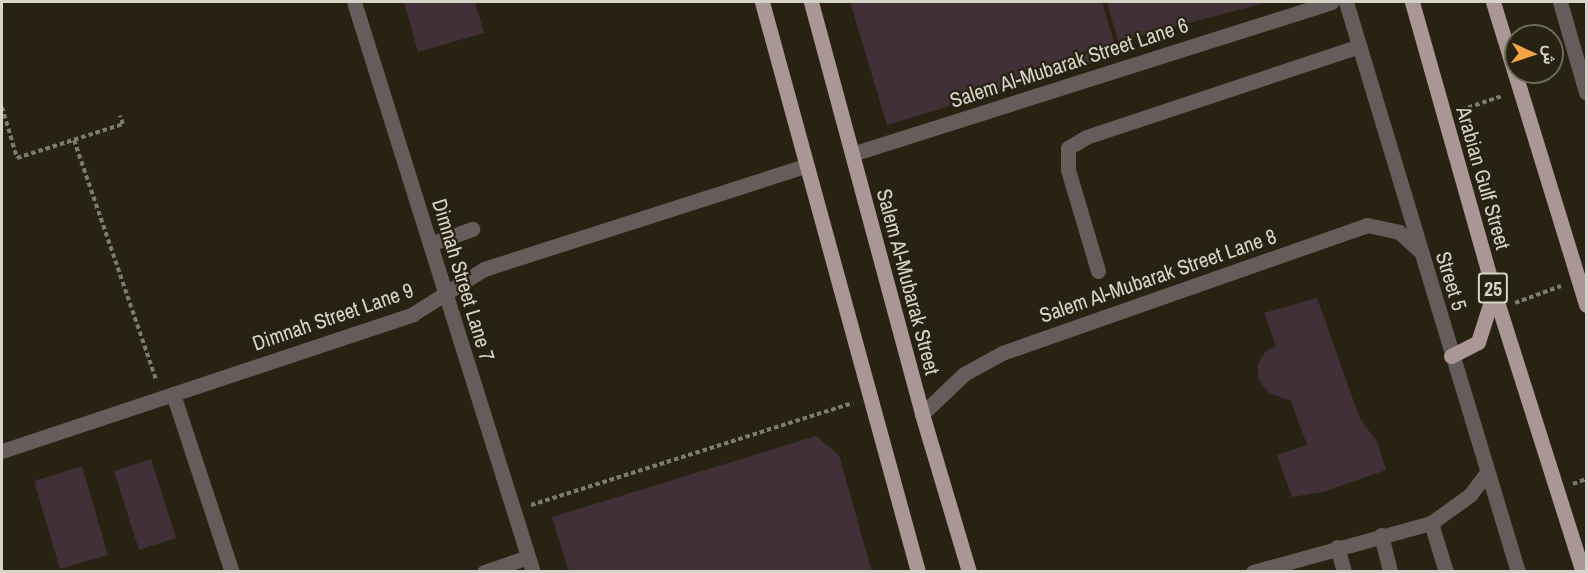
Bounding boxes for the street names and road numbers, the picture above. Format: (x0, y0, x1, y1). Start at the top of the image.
street label: Salem Al-Mubarak Street Lane 6 (946, 12, 1192, 114)
street label: Arabian Gulf Street (1451, 104, 1515, 252)
street label: Salem Al-Mubarak Street (871, 186, 945, 378)
street label: Dimnah Street Lane 7 (426, 196, 500, 364)
street label: Salem Al-Mubarak Street Lane 8 (1036, 223, 1280, 329)
street label: Street 5 (1430, 248, 1472, 314)
road number: 25 (1476, 271, 1510, 305)
street label: Dimnah Street Lane 9 (249, 278, 417, 356)

